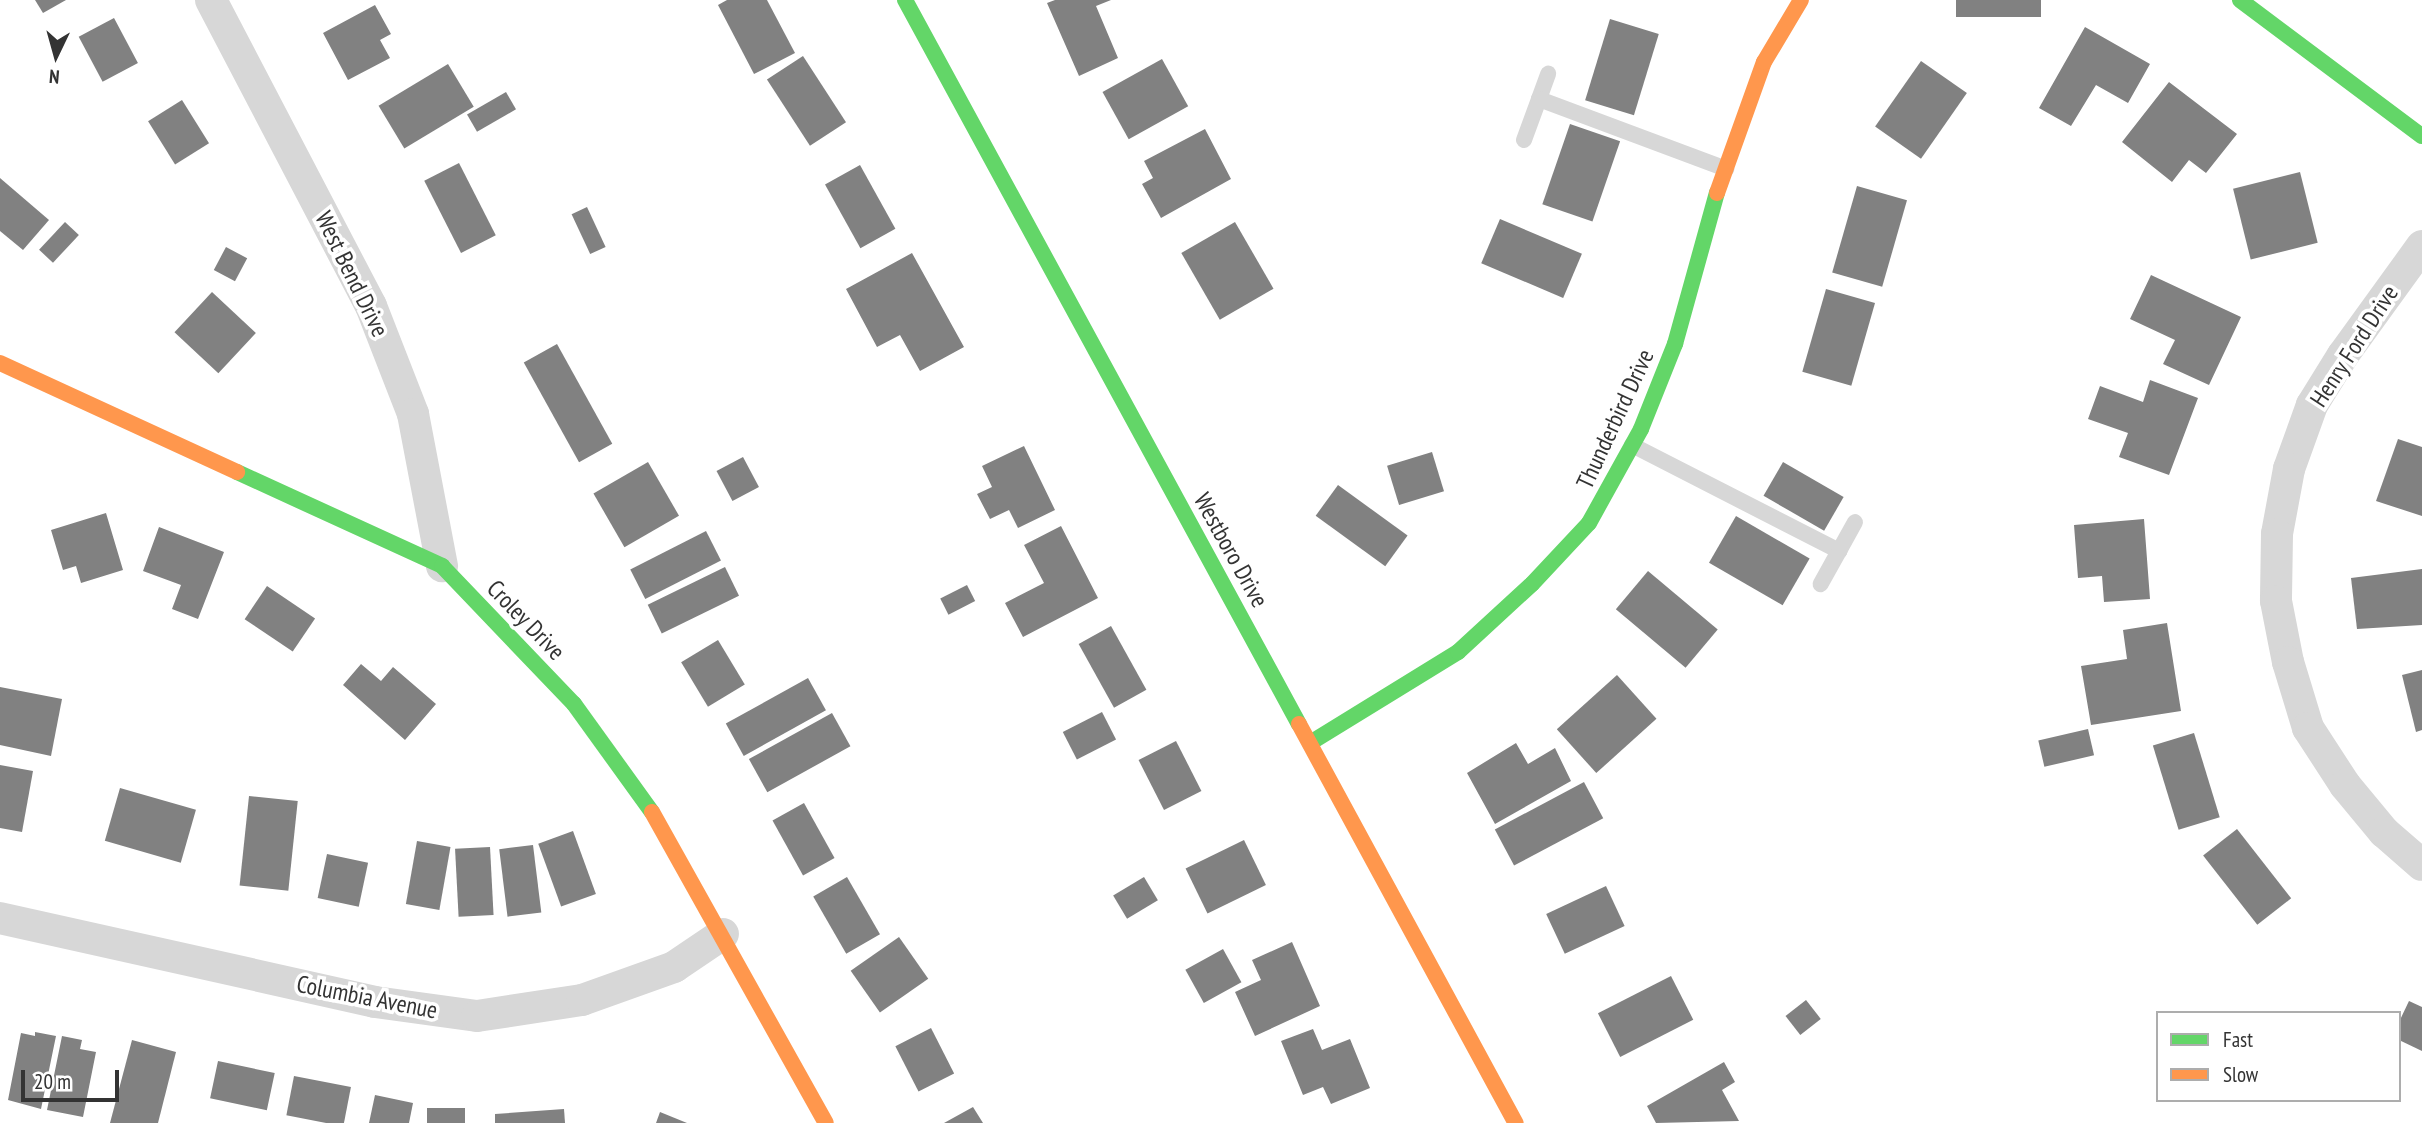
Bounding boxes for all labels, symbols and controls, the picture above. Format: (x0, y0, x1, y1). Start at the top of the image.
north arrow (21, 21, 91, 91)
text: N (48, 65, 60, 89)
street label: West Bend Drive (309, 207, 395, 341)
street label: Henry Ford Drive (2304, 279, 2404, 413)
street label: Thunderbird Drive (1570, 345, 1660, 493)
street label: Westboro Drive (1188, 488, 1274, 612)
street label: Croley Drive (481, 574, 571, 666)
street label: Columbia Avenue (294, 969, 440, 1025)
legend (2156, 1011, 2401, 1102)
text: Fast (2223, 1026, 2253, 1053)
scale bar (24, 1056, 122, 1100)
text: Slow (2223, 1061, 2258, 1088)
text: 20 m (34, 1068, 71, 1095)

